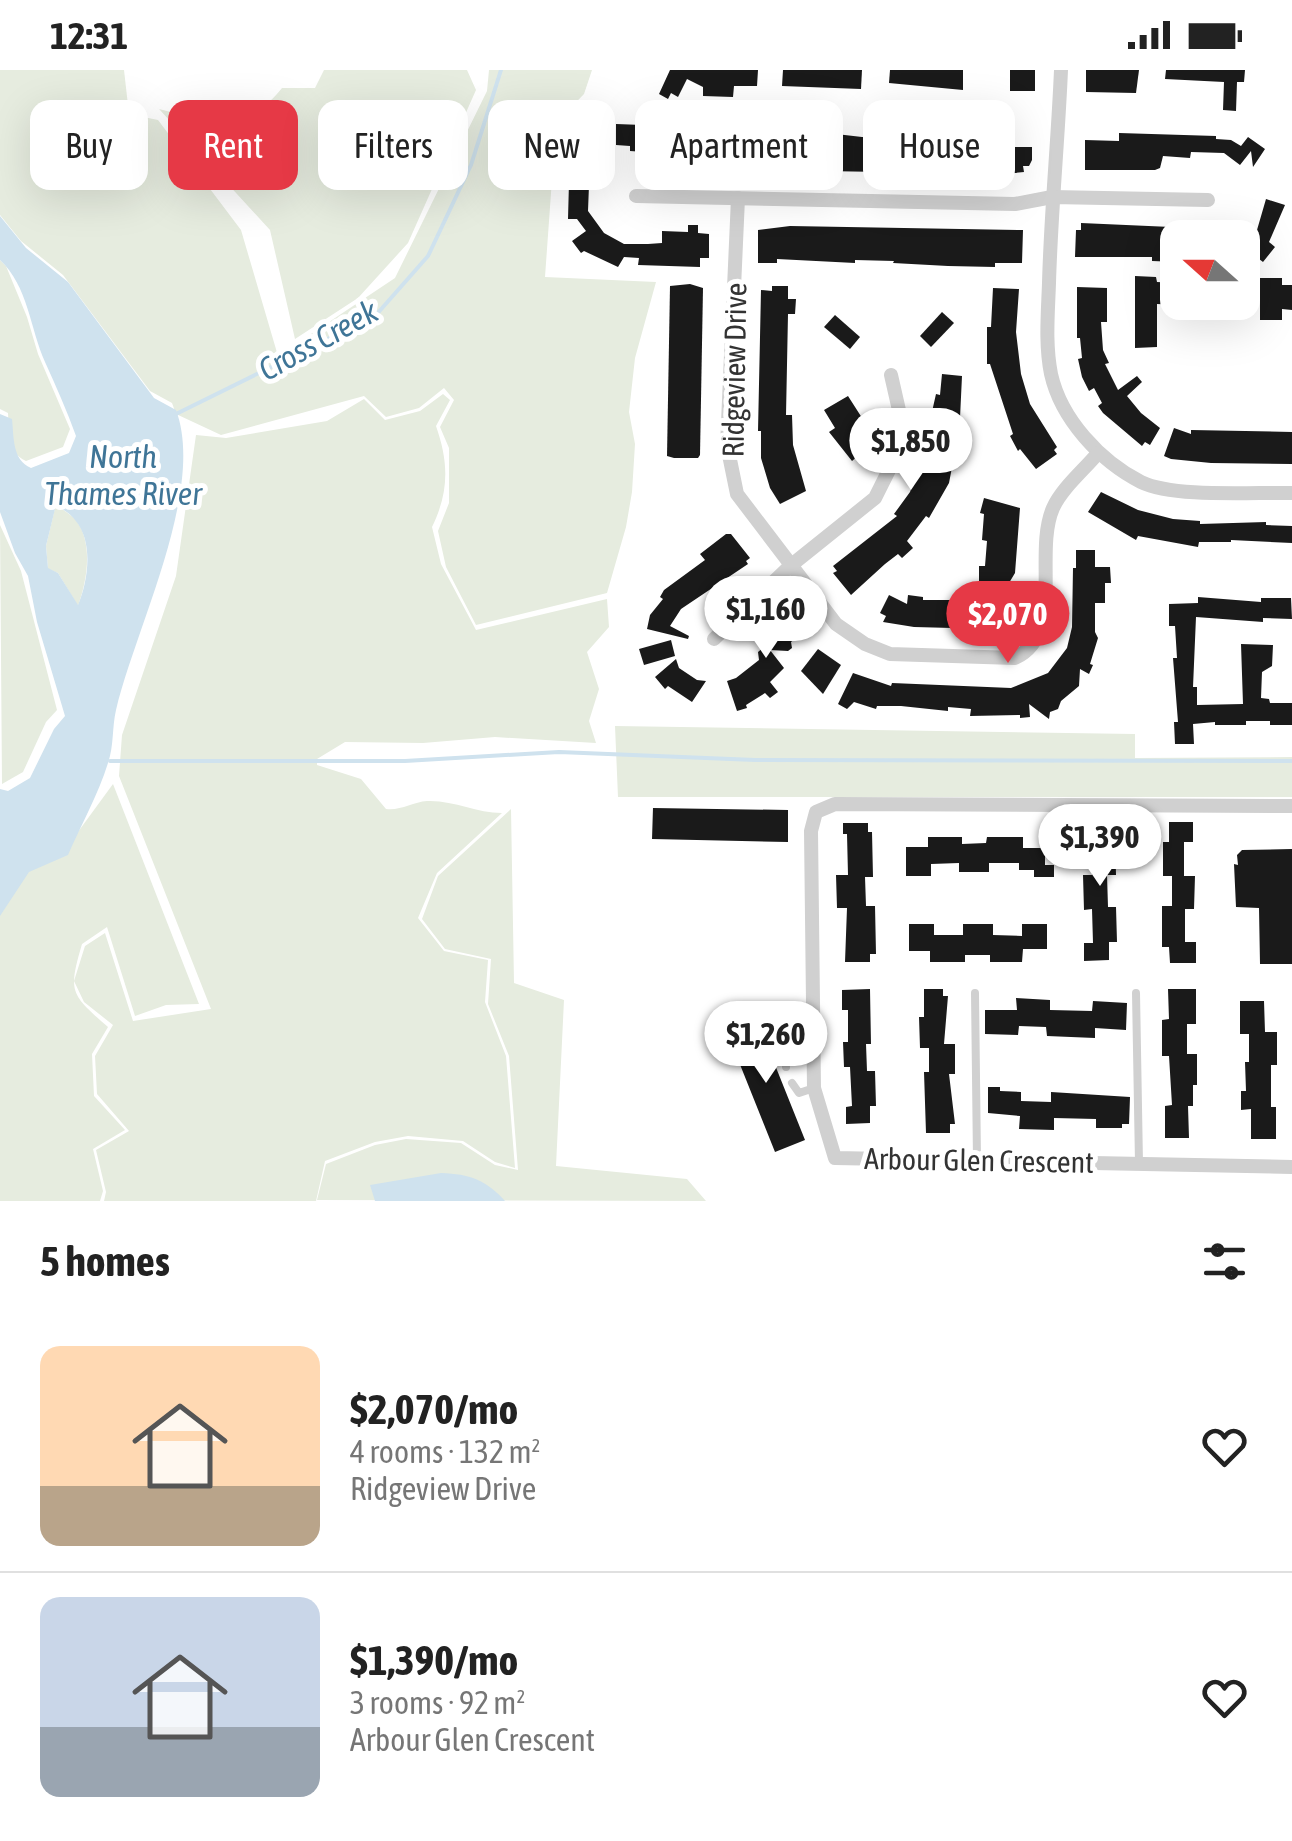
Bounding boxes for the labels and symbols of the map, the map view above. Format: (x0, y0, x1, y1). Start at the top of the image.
north arrow (1160, 220, 1260, 320)
street label: Ridgeview Drive (715, 282, 753, 458)
water label: Cross Creek (252, 292, 385, 388)
pin: $1,850 (830, 408, 992, 493)
water label: North Thames River (44, 438, 203, 512)
pin: $1,160 (685, 576, 847, 661)
pin: $2,070 (927, 581, 1089, 666)
pin: $1,390 (1019, 804, 1181, 889)
pin: $1,260 (685, 1001, 847, 1086)
street label: Arbour Glen Crescent (864, 1141, 1094, 1179)

